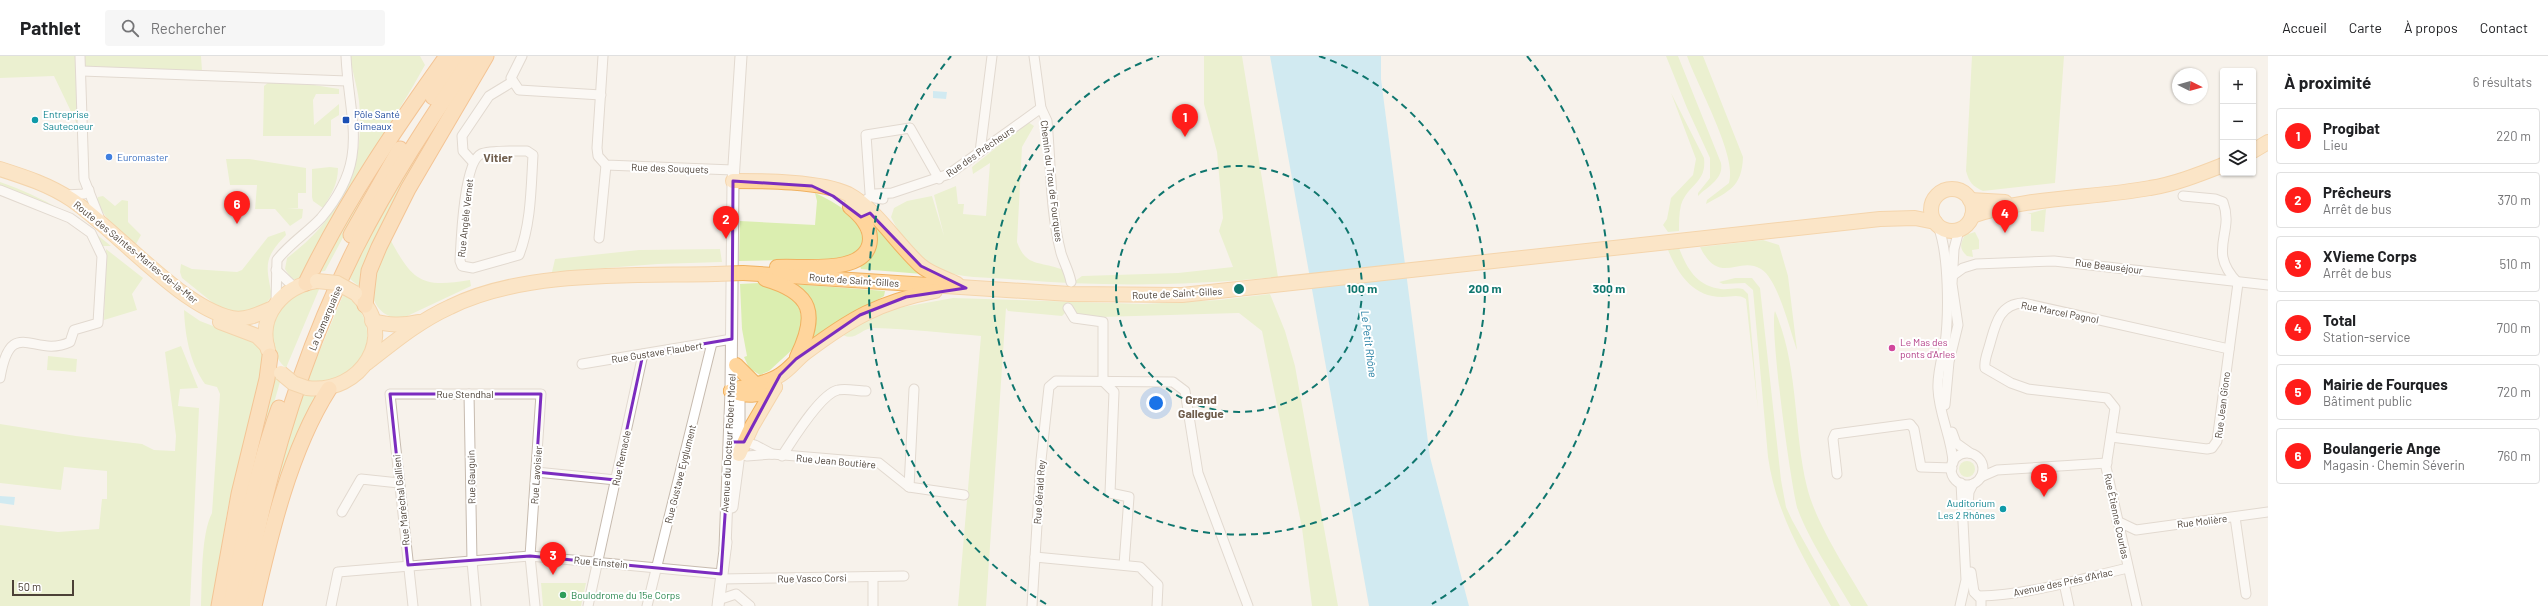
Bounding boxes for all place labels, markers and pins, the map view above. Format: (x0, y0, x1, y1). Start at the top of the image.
pin: 1 (1172, 104, 1198, 137)
place label: Entreprise Sautecoeur (43, 108, 93, 132)
place label: Pôle Santé Gimeaux (354, 108, 400, 132)
marker: Entreprise Sautecoeur (30, 115, 40, 125)
marker: Pôle Santé Gimeaux (341, 115, 351, 125)
place label: Euromaster (117, 151, 168, 163)
marker: Euromaster (104, 152, 114, 162)
pin: 6 (224, 191, 250, 224)
pin: 4 (1992, 200, 2018, 233)
pin: 2 (713, 206, 739, 239)
centre of rings (1232, 282, 1246, 296)
place label: Le Mas des ponts d'Arles (1900, 336, 1955, 360)
marker: Le Mas des ponts d'Arles (1887, 343, 1897, 353)
pin: 5 (2031, 464, 2057, 497)
place label: Auditorium Les 2 Rhônes (1938, 497, 1995, 521)
marker: Auditorium Les 2 Rhônes (1998, 504, 2008, 514)
pin: 3 (540, 542, 566, 575)
place label: Boulodrome du 15e Corps (571, 589, 680, 601)
marker: Boulodrome du 15e Corps (558, 590, 568, 600)

